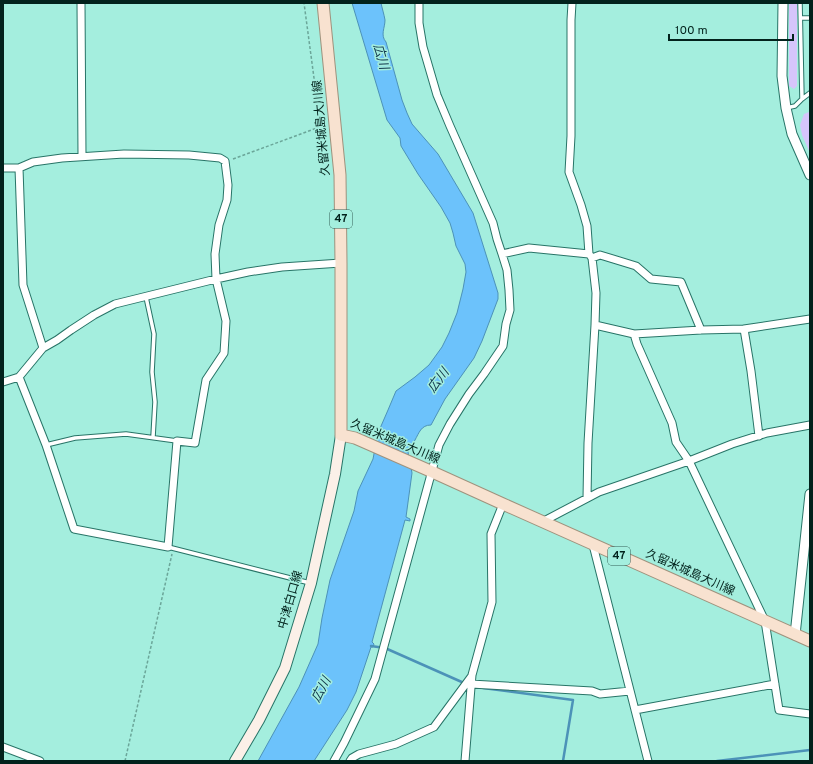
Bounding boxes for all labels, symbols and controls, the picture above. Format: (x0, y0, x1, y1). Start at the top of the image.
scale bar (669, 16, 793, 42)
text: 100 m (675, 23, 708, 39)
water label: 広川 (369, 42, 392, 74)
street label: 久留米城島大川線 (310, 79, 334, 177)
road number: 47 (330, 210, 352, 228)
water label: 広川 (425, 364, 454, 396)
street label: 久留米城島大川線 (348, 416, 442, 468)
street label: 久留米城島大川線 (643, 546, 737, 600)
road number: 47 (608, 547, 630, 565)
street label: 中津白口線 (275, 569, 307, 631)
water label: 広川 (309, 673, 336, 705)

